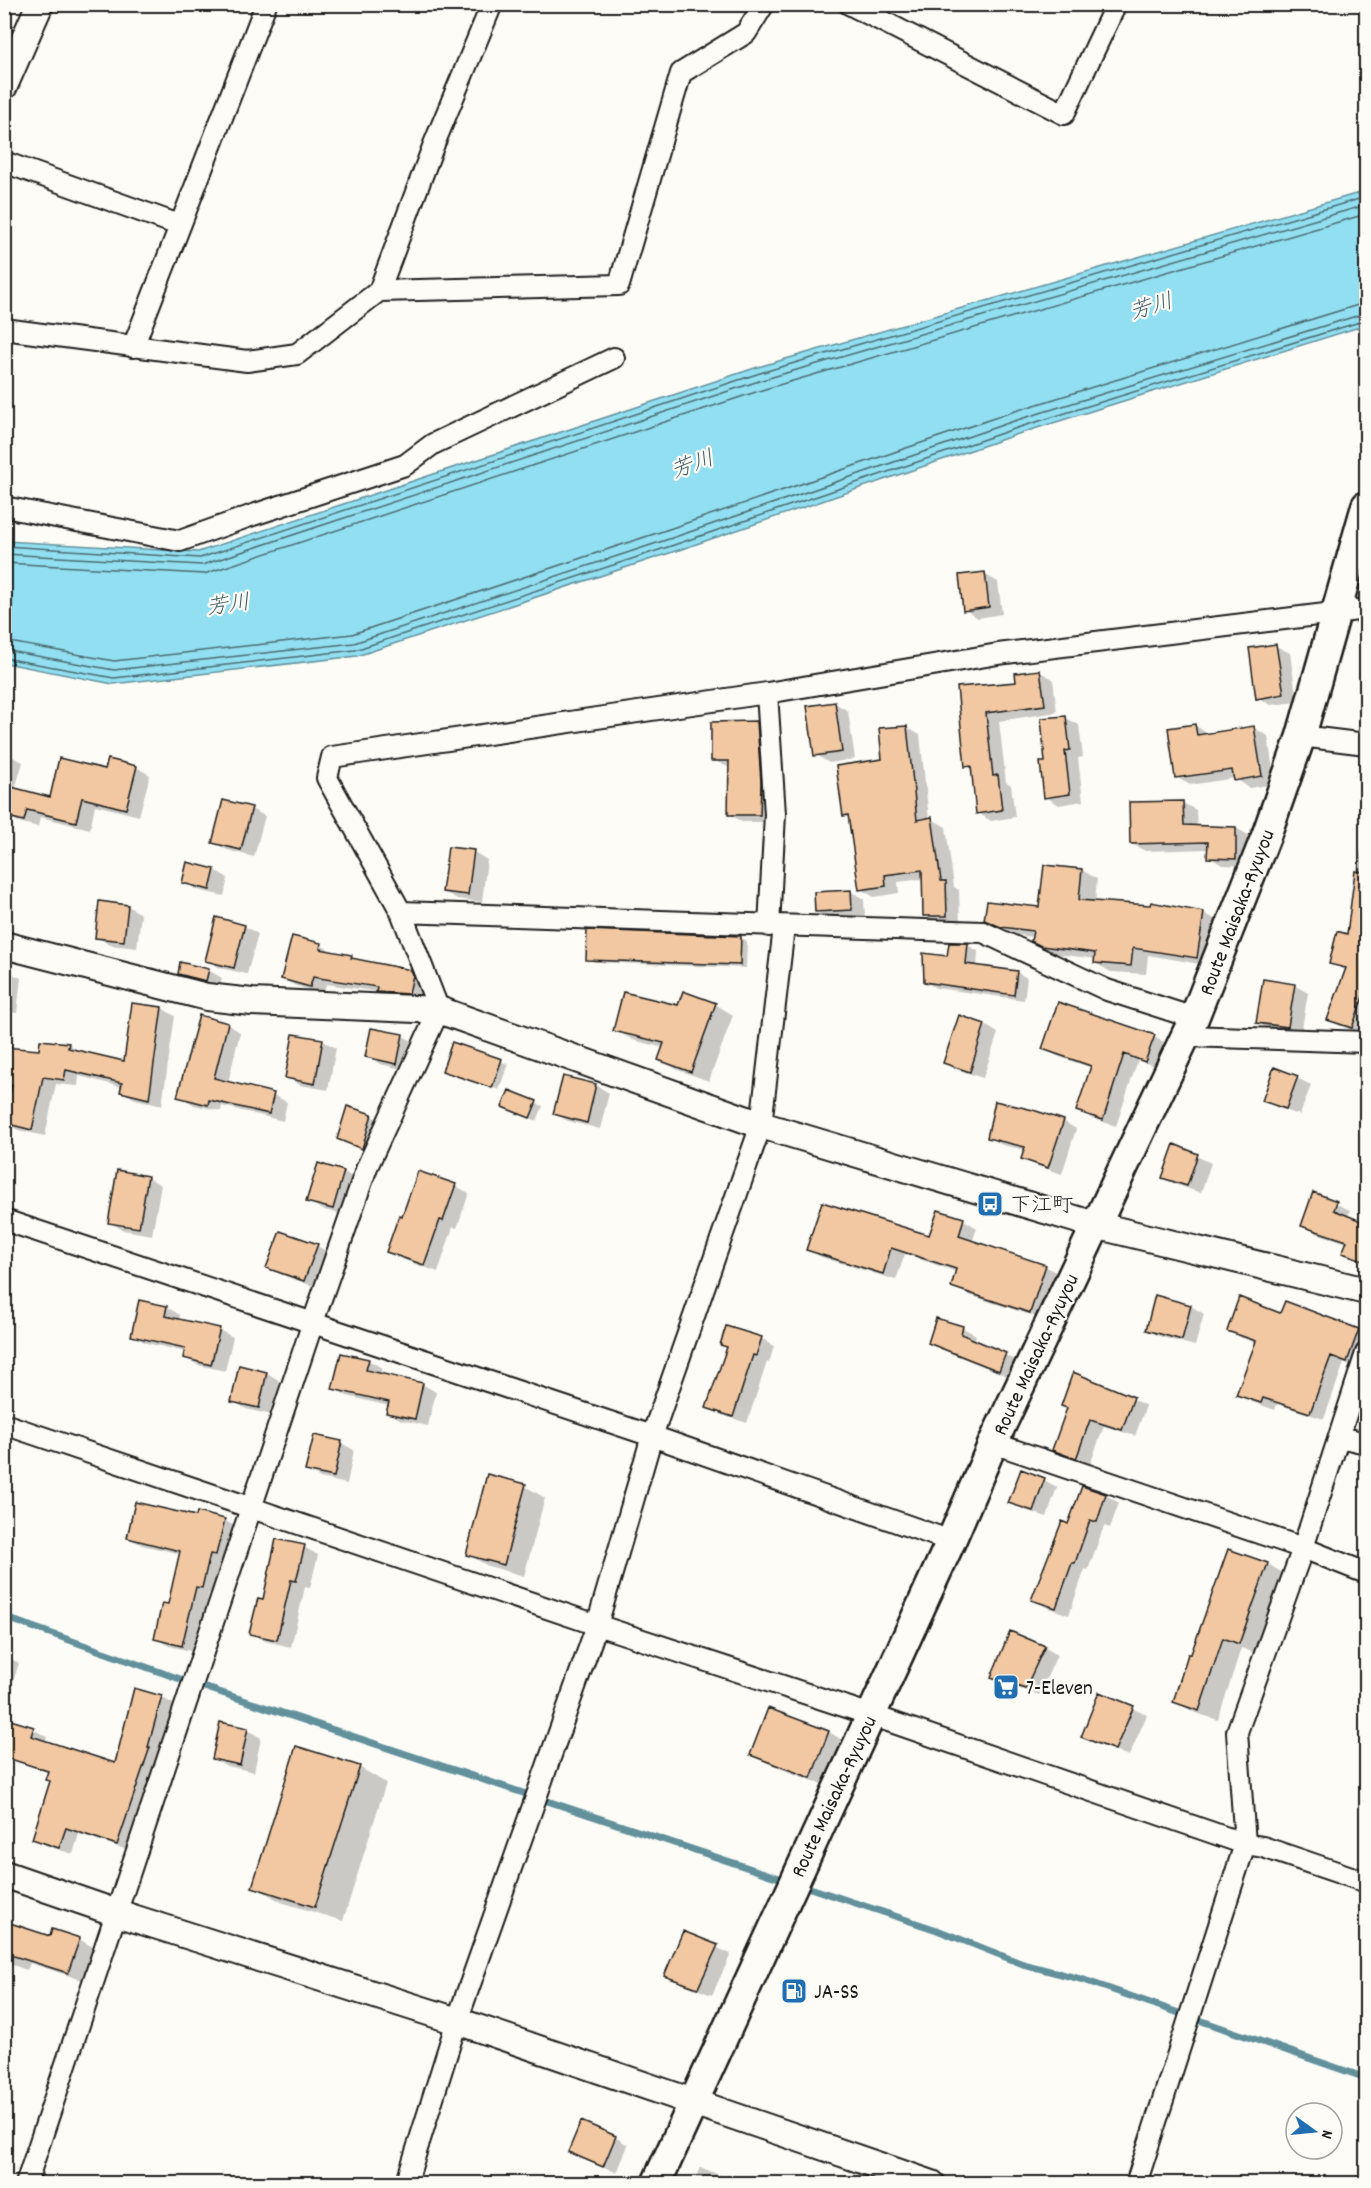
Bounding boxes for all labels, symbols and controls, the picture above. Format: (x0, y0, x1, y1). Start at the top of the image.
water label: 芳川 (1126, 287, 1178, 330)
water label: 芳川 (667, 444, 719, 488)
water label: 芳川 (205, 588, 252, 625)
street label: Route Maisaka-Ryuyou (1193, 826, 1284, 1000)
bus stop icon: 下江町 (975, 1189, 1005, 1219)
place label: 下江町 (1010, 1192, 1073, 1222)
street label: Route Maisaka-Ryuyou (987, 1269, 1088, 1441)
supermarket icon: 7-Eleven (991, 1672, 1021, 1702)
place label: 7-Eleven (1026, 1675, 1093, 1705)
street label: Route Maisaka-Ryuyou (785, 1711, 886, 1883)
fuel station icon: JA-SS (779, 1976, 809, 2006)
place label: JA-SS (814, 1979, 859, 2009)
north arrow (1284, 2101, 1344, 2161)
text: N (1314, 2127, 1338, 2141)

